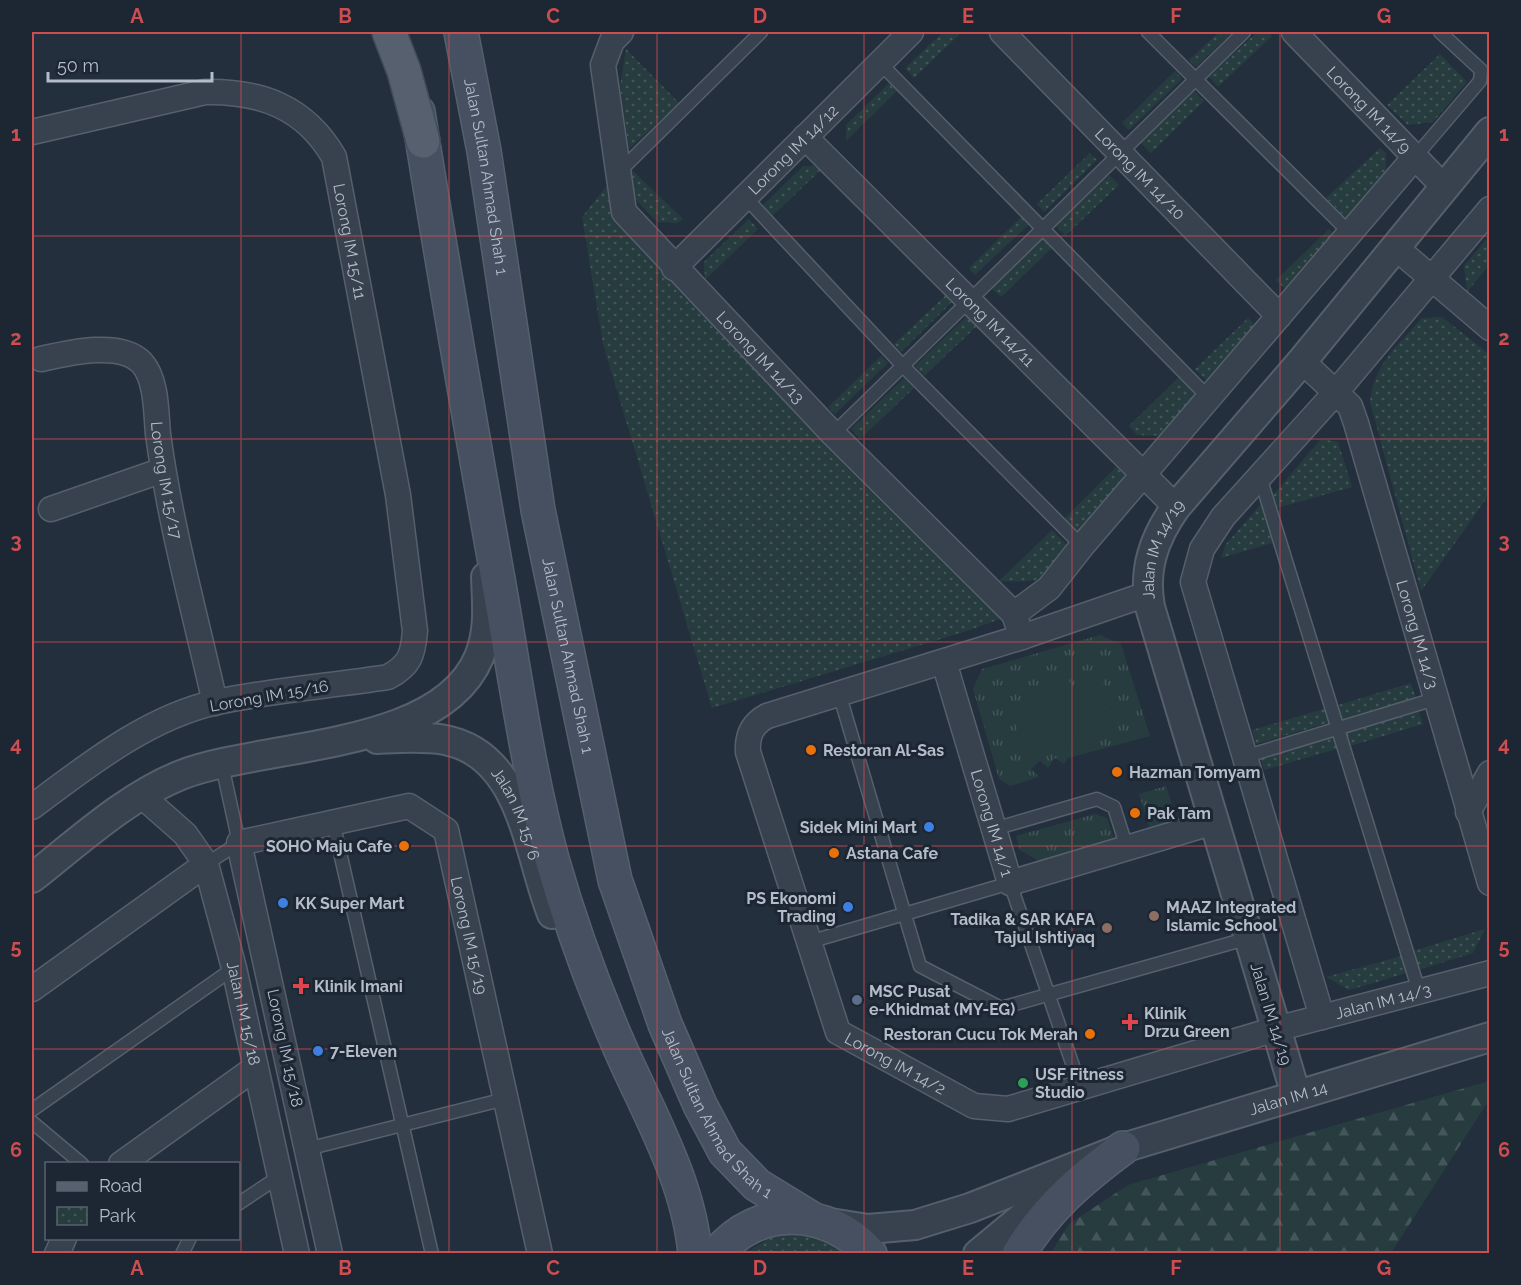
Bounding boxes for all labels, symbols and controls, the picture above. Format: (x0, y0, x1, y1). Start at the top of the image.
text: A (130, 4, 144, 28)
text: B (338, 4, 352, 28)
text: C (546, 4, 560, 28)
text: D (753, 4, 767, 28)
text: E (962, 4, 974, 28)
text: F (1170, 4, 1182, 28)
text: G (1377, 4, 1391, 28)
scale bar (48, 45, 212, 83)
text: 50 m (57, 55, 99, 76)
street label: Lorong IM 14/9 (1323, 62, 1415, 157)
street label: Jalan Sultan Ahmad Shah 1 (461, 77, 512, 277)
street label: Lorong IM 14/12 (744, 101, 842, 198)
text: 1 (11, 122, 21, 146)
text: 1 (1499, 122, 1509, 146)
street label: Lorong IM 14/10 (1091, 124, 1189, 224)
street label: Lorong IM 15/11 (330, 182, 370, 301)
street label: Lorong IM 14/11 (942, 274, 1039, 370)
street label: Lorong IM 14/13 (713, 307, 808, 407)
text: 2 (10, 326, 22, 350)
text: 2 (1498, 326, 1510, 350)
street label: Lorong IM 15/17 (148, 421, 186, 541)
street label: Jalan IM 14/19 (1138, 495, 1188, 600)
text: 3 (10, 529, 22, 553)
text: 3 (1498, 529, 1510, 553)
street label: Jalan Sultan Ahmad Shah 1 (539, 556, 598, 755)
street label: Lorong IM 14/3 (1393, 578, 1442, 691)
street label: Lorong IM 15/16 (208, 676, 330, 716)
text: 4 (10, 732, 22, 756)
text: 4 (1498, 732, 1510, 756)
place label: Restoran Al-Sas (823, 741, 944, 760)
marker: Restoran Al-Sas (804, 743, 818, 757)
street label: Jalan IM 15/6 (488, 763, 544, 862)
place label: Hazman Tomyam (1129, 763, 1260, 782)
marker: Hazman Tomyam (1110, 765, 1124, 779)
street label: Lorong IM 14/1 (967, 767, 1017, 879)
place label: Pak Tam (1147, 804, 1211, 823)
marker: Pak Tam (1128, 806, 1142, 820)
place label: Sidek Mini Mart (800, 818, 917, 837)
marker: Sidek Mini Mart (922, 820, 936, 834)
place label: SOHO Maju Cafe (266, 837, 392, 856)
marker: SOHO Maju Cafe (397, 839, 411, 853)
place label: Astana Cafe (846, 844, 938, 863)
marker: Astana Cafe (827, 846, 841, 860)
street label: Lorong IM 15/19 (447, 875, 492, 996)
place label: PS Ekonomi Trading (746, 889, 836, 926)
place label: KK Super Mart (295, 894, 404, 913)
marker: KK Super Mart (276, 896, 290, 910)
place label: MAAZ Integrated Islamic School (1166, 898, 1296, 935)
marker: PS Ekonomi Trading (841, 900, 855, 914)
marker: MAAZ Integrated Islamic School (1147, 909, 1161, 923)
place label: Tadika & SAR KAFA Tajul Ishtiyaq (950, 910, 1095, 947)
marker: Tadika & SAR KAFA Tajul Ishtiyaq (1100, 921, 1114, 935)
text: 5 (10, 935, 22, 959)
text: 5 (1498, 935, 1510, 959)
street label: Jalan IM 15/18 (223, 959, 265, 1067)
street label: Jalan IM 14/19 (1246, 961, 1296, 1067)
marker: Klinik Imani (292, 977, 310, 995)
place label: Klinik Imani (314, 977, 403, 996)
street label: Jalan IM 14/3 (1333, 979, 1433, 1023)
place label: MSC Pusat e-Khidmat (MY-EG) (869, 982, 1015, 1019)
street label: Lorong IM 15/18 (263, 987, 307, 1109)
marker: MSC Pusat e-Khidmat (MY-EG) (850, 993, 864, 1007)
place label: Klinik Drzu Green (1144, 1004, 1230, 1041)
marker: Klinik Drzu Green (1121, 1013, 1139, 1031)
street label: Jalan Sultan Ahmad Shah 1 (658, 1025, 776, 1202)
place label: Restoran Cucu Tok Merah (883, 1025, 1078, 1044)
marker: Restoran Cucu Tok Merah (1083, 1027, 1097, 1041)
street label: Lorong IM 14/2 (841, 1028, 949, 1098)
place label: 7-Eleven (330, 1042, 397, 1061)
marker: 7-Eleven (311, 1044, 325, 1058)
place label: USF Fitness Studio (1035, 1065, 1124, 1102)
marker: USF Fitness Studio (1016, 1076, 1030, 1090)
street label: Jalan IM 14 (1247, 1077, 1330, 1119)
text: 6 (10, 1138, 22, 1162)
text: 6 (1498, 1138, 1510, 1162)
legend (45, 1162, 240, 1240)
text: Road (99, 1175, 142, 1196)
text: Park (99, 1205, 136, 1226)
text: A (130, 1256, 144, 1280)
text: B (338, 1256, 352, 1280)
text: C (546, 1256, 560, 1280)
text: D (753, 1256, 767, 1280)
text: E (962, 1256, 974, 1280)
text: F (1170, 1256, 1182, 1280)
text: G (1377, 1256, 1391, 1280)

